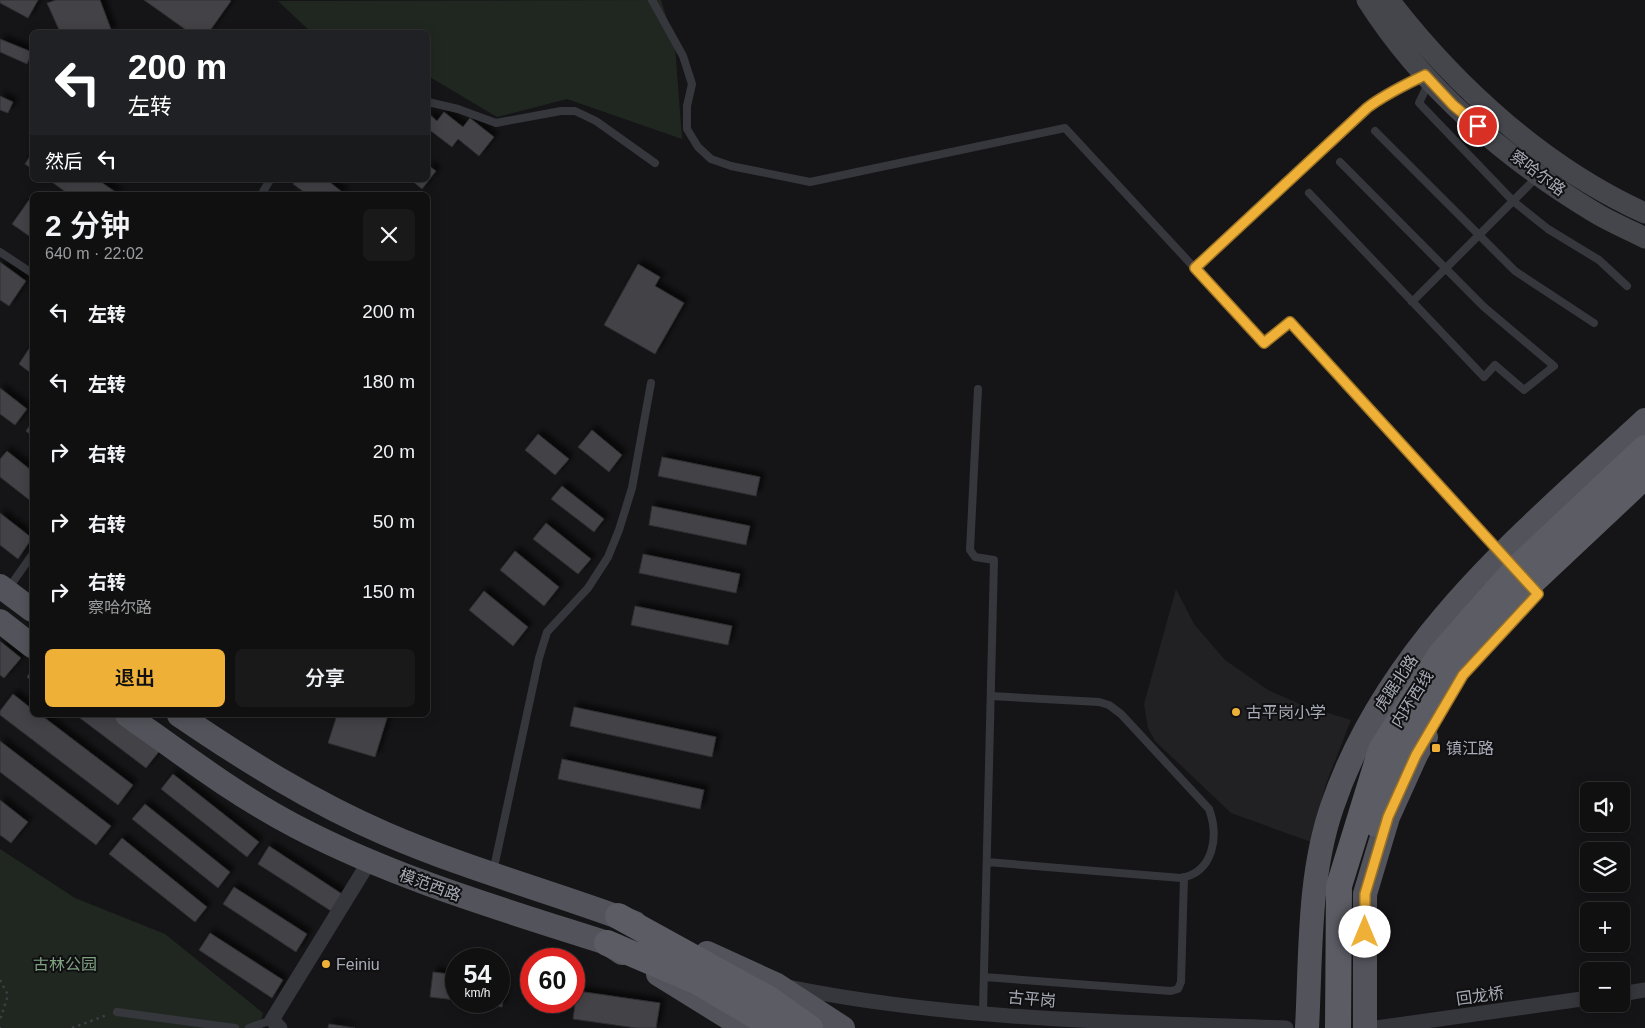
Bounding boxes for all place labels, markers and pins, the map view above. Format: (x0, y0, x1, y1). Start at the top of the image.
pin (1457, 105, 1499, 147)
place label: 古平岗小学 (1246, 704, 1326, 721)
marker: 古平岗小学 (1230, 706, 1242, 718)
place label: 镇江路 (1446, 740, 1494, 757)
marker: 镇江路 (1430, 742, 1442, 754)
place label: Feiniu (336, 956, 380, 973)
marker: Feiniu (320, 958, 332, 970)

